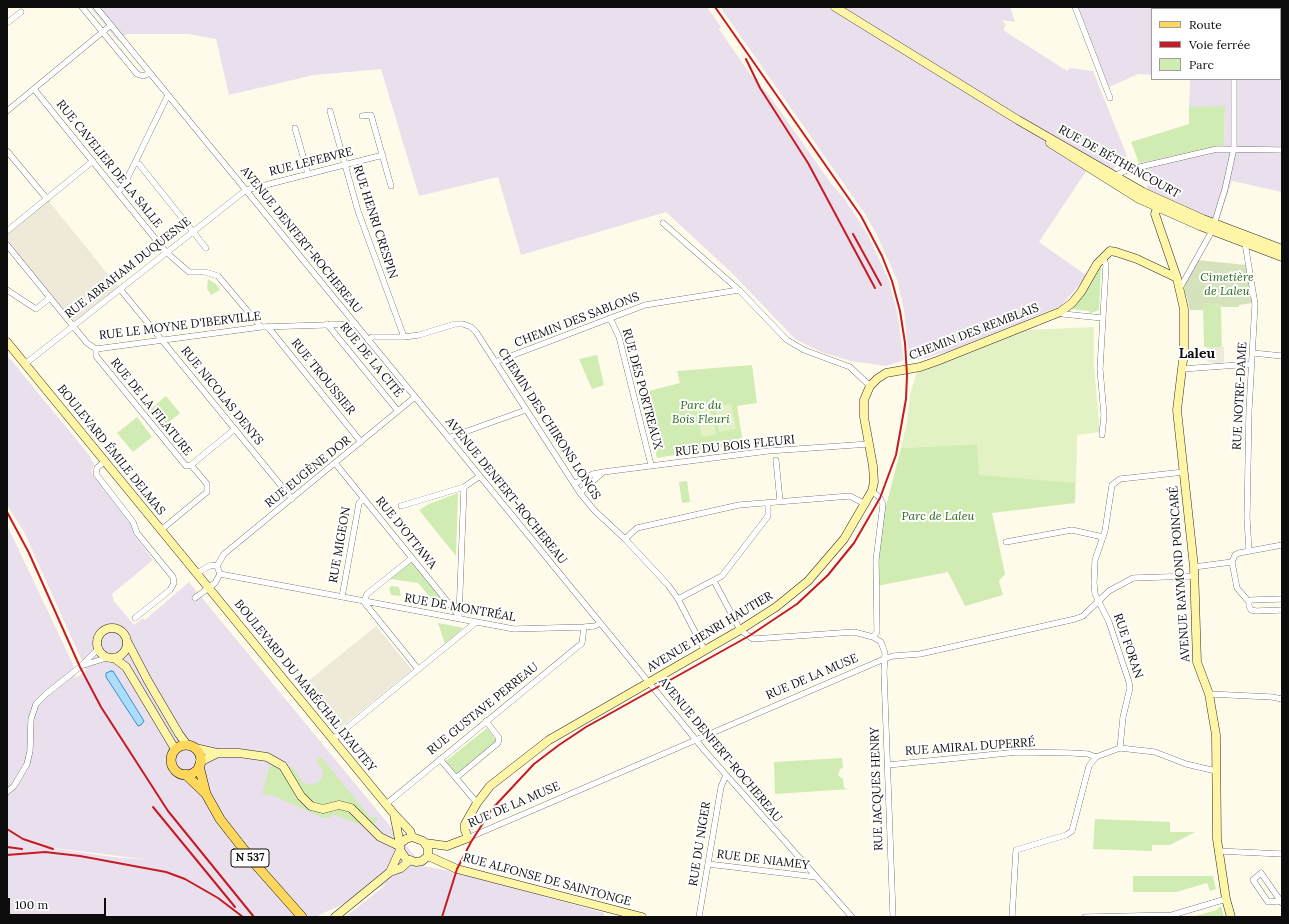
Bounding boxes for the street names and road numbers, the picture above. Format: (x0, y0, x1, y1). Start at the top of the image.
street label: RUE CAVELIER DE LA SALLE (53, 97, 165, 231)
street label: RUE DE BÉTHENCOURT (1056, 122, 1182, 202)
street label: RUE LEFEBVRE (268, 145, 354, 179)
street label: RUE HENRI CRESPIN (350, 163, 400, 281)
street label: AVENUE DENFERT-ROCHEREAU (237, 164, 365, 316)
street label: RUE ABRAHAM DUQUESNE (62, 214, 194, 322)
street label: CHEMIN DES SABLONS (513, 290, 641, 350)
street label: CHEMIN DES REMBLAIS (907, 301, 1041, 363)
street label: RUE LE MOYNE D'IBERVILLE (98, 309, 262, 343)
street label: RUE DE LA CITÉ (336, 320, 406, 400)
street label: RUE DES PORTREAUX (619, 327, 665, 451)
street label: RUE TROUSSIER (288, 336, 358, 418)
street label: RUE NOTRE-DAME (1230, 341, 1250, 451)
street label: RUE NICOLAS DENYS (178, 344, 266, 448)
street label: CHEMIN DES CHIRONS LONGS (495, 346, 603, 502)
street label: RUE DE LA FILATURE (107, 355, 195, 459)
street label: BOULEVARD ÉMILE DELMAS (54, 382, 168, 518)
street label: AVENUE DENFERT-ROCHEREAU (442, 415, 570, 567)
street label: RUE EUGÈNE DOR (262, 433, 354, 511)
street label: RUE DU BOIS FLEURI (674, 433, 796, 459)
street label: AVENUE RAYMOND POINCARÉ (1167, 486, 1193, 662)
street label: RUE D'OTTAWA (372, 494, 440, 572)
street label: RUE MIGEON (326, 506, 354, 584)
street label: AVENUE HENRI HAUTIER (644, 589, 776, 675)
street label: RUE DE MONTRÉAL (403, 591, 517, 625)
street label: BOULEVARD DU MARÉCHAL LYAUTEY (231, 597, 379, 775)
street label: RUE FORAN (1110, 612, 1146, 680)
street label: RUE DE LA MUSE (764, 651, 860, 703)
street label: RUE GUSTAVE PERREAU (425, 660, 541, 758)
street label: AVENUE DENFERT-ROCHEREAU (655, 675, 785, 825)
street label: RUE JACQUES HENRY (868, 727, 886, 851)
street label: RUE AMIRAL DUPERRÉ (904, 735, 1036, 759)
street label: RUE DE LA MUSE (466, 779, 562, 831)
street label: RUE DU NIGER (686, 801, 714, 887)
street label: RUE DE NIAMEY (716, 847, 810, 873)
road number: N 537 (231, 849, 269, 867)
street label: RUE ALFONSE DE SAINTONGE (461, 851, 633, 909)

